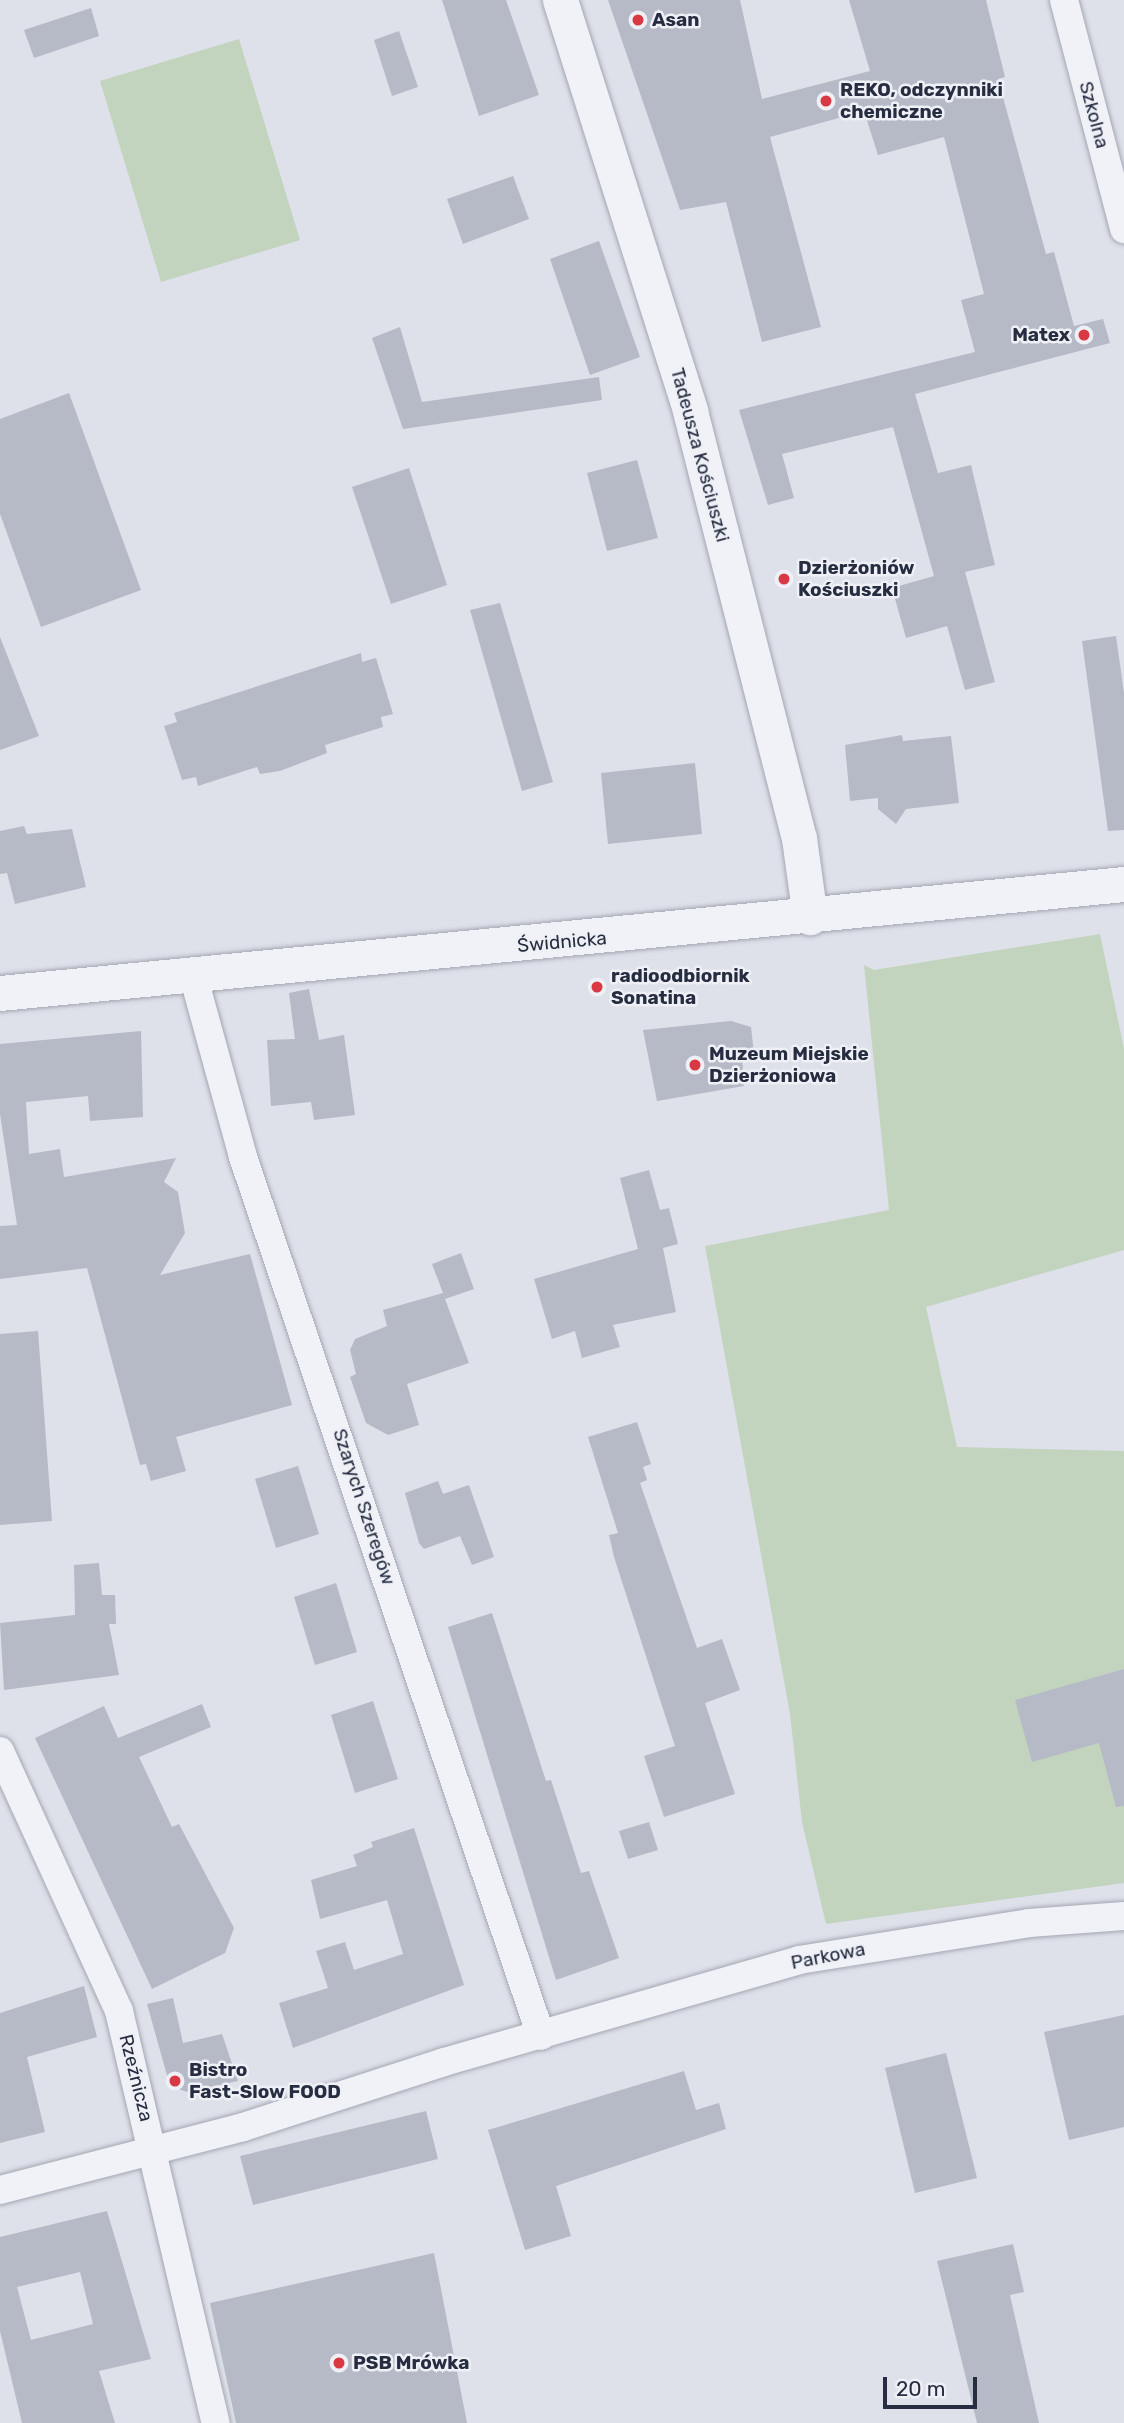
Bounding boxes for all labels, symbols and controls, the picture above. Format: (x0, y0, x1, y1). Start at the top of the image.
place label: Asan (652, 9, 700, 31)
marker: Asan (630, 12, 646, 28)
place label: REKO, odczynniki chemiczne (840, 79, 1003, 123)
street label: Szkolna (1074, 79, 1114, 151)
marker: REKO, odczynniki chemiczne (818, 93, 834, 109)
place label: Matex (1012, 324, 1070, 346)
marker: Matex (1076, 327, 1092, 343)
street label: Tadeusza Kościuszki (666, 365, 734, 545)
place label: Dzierżoniów Kościuszki (798, 557, 914, 601)
marker: Dzierżoniów Kościuszki (776, 571, 792, 587)
street label: Świdnicka (516, 927, 608, 957)
place label: radioodbiornik Sonatina (611, 965, 750, 1009)
marker: radioodbiornik Sonatina (589, 979, 605, 995)
place label: Muzeum Miejskie Dzierżoniowa (709, 1043, 869, 1087)
marker: Muzeum Miejskie Dzierżoniowa (687, 1057, 703, 1073)
street label: Szarych Szeregów (328, 1426, 400, 1588)
street label: Parkowa (789, 1938, 867, 1974)
street label: Rzeźnicza (114, 2032, 158, 2124)
place label: Bistro Fast-Slow FOOD (189, 2059, 341, 2103)
marker: Bistro Fast-Slow FOOD (167, 2073, 183, 2089)
place label: PSB Mrówka (353, 2352, 469, 2374)
marker: PSB Mrówka (331, 2355, 347, 2371)
scale bar (886, 2364, 981, 2408)
text: 20 m (896, 2376, 945, 2401)

